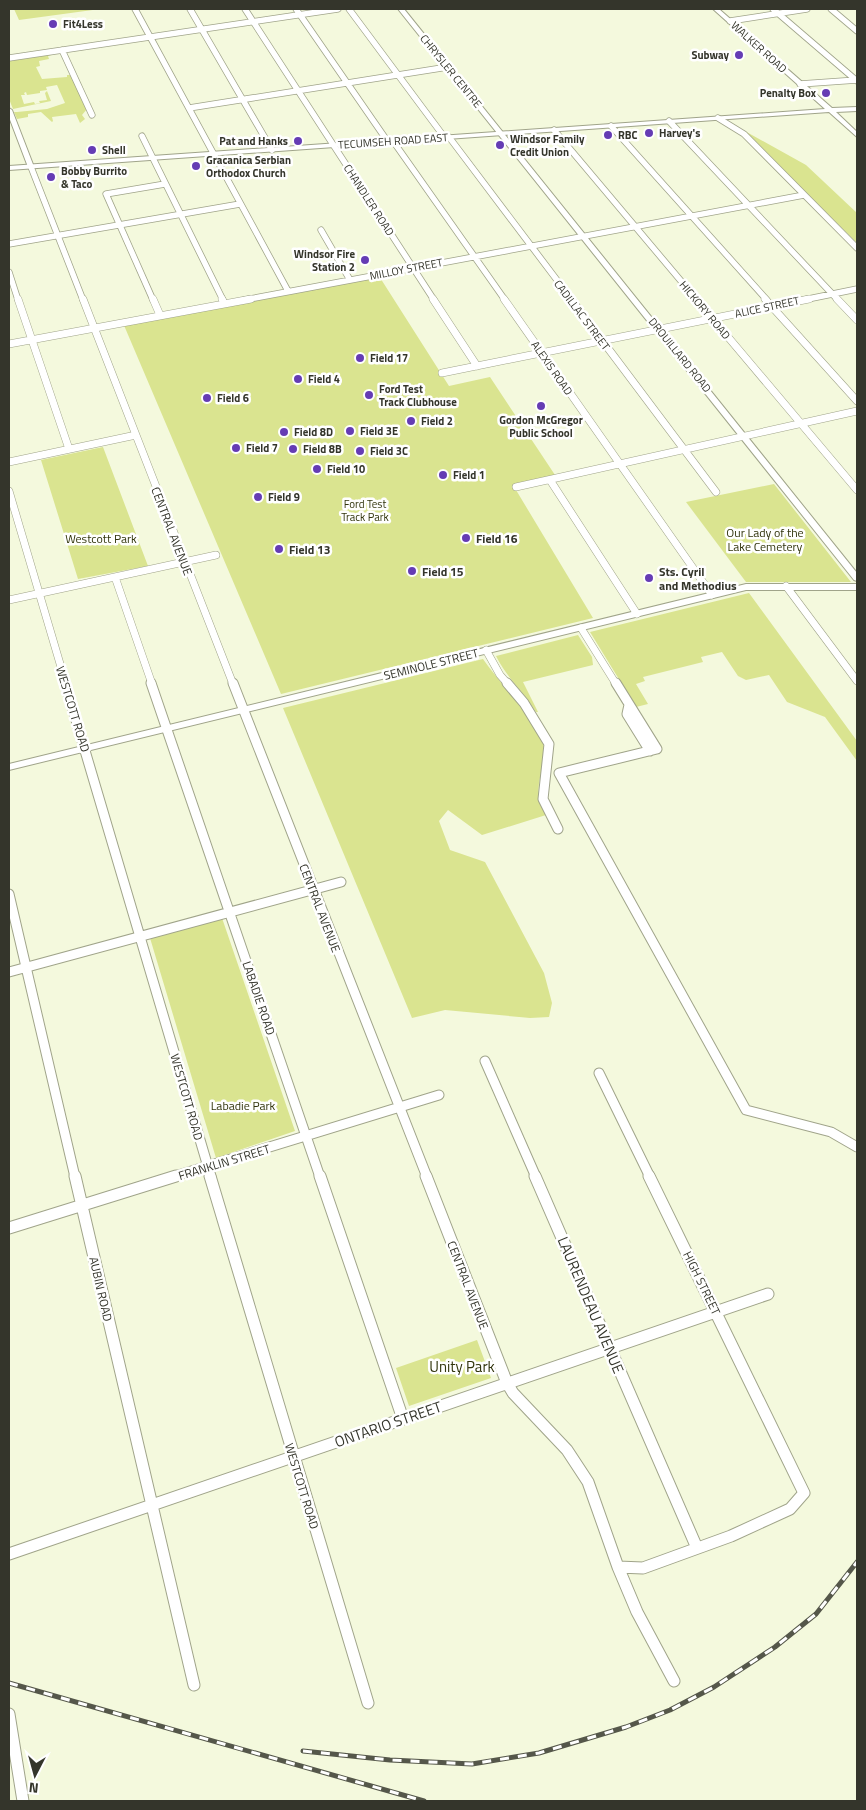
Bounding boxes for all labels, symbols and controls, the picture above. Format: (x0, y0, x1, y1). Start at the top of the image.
place label: Fit4Less (63, 16, 103, 32)
street label: WALKER ROAD (727, 17, 791, 77)
marker: Fit4Less (47, 18, 59, 30)
street label: CHRYSLER CENTRE (416, 31, 486, 111)
place label: Subway (691, 47, 729, 63)
marker: Subway (733, 49, 745, 61)
place label: Penalty Box (760, 85, 817, 101)
marker: Penalty Box (820, 87, 832, 99)
place label: Harvey's (659, 125, 700, 141)
place label: RBC (618, 127, 638, 143)
marker: Harvey's (643, 127, 655, 139)
street label: TECUMSEH ROAD EAST (337, 129, 449, 153)
marker: RBC (602, 129, 614, 141)
place label: Windsor Family Credit Union (510, 131, 585, 160)
place label: Pat and Hanks (219, 133, 288, 149)
marker: Pat and Hanks (292, 135, 304, 147)
marker: Windsor Family Credit Union (494, 139, 506, 151)
place label: Shell (102, 142, 126, 158)
marker: Shell (86, 144, 98, 156)
place label: Gracanica Serbian Orthodox Church (206, 152, 291, 181)
marker: Gracanica Serbian Orthodox Church (190, 160, 202, 172)
street label: CHANDLER ROAD (340, 161, 398, 239)
place label: Bobby Burrito & Taco (61, 163, 127, 192)
marker: Bobby Burrito & Taco (45, 171, 57, 183)
place label: Windsor Fire Station 2 (294, 246, 355, 275)
marker: Windsor Fire Station 2 (359, 254, 371, 266)
street label: MILLOY STREET (368, 254, 444, 284)
street label: CADILLAC STREET (550, 277, 614, 354)
street label: HICKORY ROAD (676, 277, 734, 343)
street label: ALICE STREET (733, 292, 801, 322)
street label: DROUILLARD ROAD (645, 314, 715, 396)
street label: ALEXIS ROAD (527, 338, 577, 398)
place label: Field 17 (370, 350, 408, 366)
marker: Field 17 (354, 352, 366, 364)
place label: Field 4 (308, 371, 340, 387)
marker: Field 4 (292, 373, 304, 385)
place label: Ford Test Track Clubhouse (379, 381, 457, 410)
marker: Ford Test Track Clubhouse (363, 389, 375, 401)
place label: Field 6 (217, 390, 249, 406)
marker: Field 6 (201, 392, 213, 404)
marker: Gordon McGregor Public School (535, 400, 547, 412)
place label: Gordon McGregor Public School (499, 412, 583, 441)
place label: Field 2 (421, 413, 453, 429)
marker: Field 2 (405, 415, 417, 427)
place label: Field 3E (360, 423, 398, 439)
place label: Field 8D (294, 424, 333, 440)
marker: Field 3E (344, 425, 356, 437)
marker: Field 8D (278, 426, 290, 438)
place label: Field 7 (246, 440, 278, 456)
place label: Field 8B (303, 441, 342, 457)
marker: Field 7 (230, 442, 242, 454)
marker: Field 8B (287, 443, 299, 455)
place label: Field 3C (370, 443, 408, 459)
marker: Field 3C (354, 445, 366, 457)
place label: Field 10 (327, 461, 365, 477)
marker: Field 10 (311, 463, 323, 475)
place label: Field 1 (453, 467, 485, 483)
marker: Field 1 (437, 469, 449, 481)
street label: CENTRAL AVENUE (146, 484, 198, 578)
place label: Field 9 (268, 489, 300, 505)
marker: Field 9 (252, 491, 264, 503)
park label: Ford Test Track Park (341, 496, 390, 525)
park label: Our Lady of the Lake Cemetery (726, 523, 804, 556)
park label: Westcott Park (65, 529, 137, 548)
place label: Field 16 (476, 529, 518, 548)
marker: Field 16 (460, 532, 472, 544)
place label: Field 13 (289, 540, 331, 559)
marker: Field 13 (273, 543, 285, 555)
place label: Field 15 (422, 562, 464, 581)
place label: Sts. Cyril and Methodius (659, 562, 737, 595)
marker: Field 15 (406, 565, 418, 577)
marker: Sts. Cyril and Methodius (643, 572, 655, 584)
street label: SEMINOLE STREET (382, 643, 481, 685)
street label: WESTCOTT ROAD (51, 664, 95, 755)
street label: CENTRAL AVENUE (294, 861, 346, 955)
street label: LABADIE ROAD (237, 958, 281, 1038)
street label: WESTCOTT ROAD (166, 1051, 209, 1143)
park label: Labadie Park (211, 1096, 276, 1115)
street label: FRANKLIN STREET (176, 1139, 273, 1185)
street label: LAURENDEAU AVENUE (552, 1233, 630, 1377)
street label: CENTRAL AVENUE (442, 1238, 494, 1332)
street label: HIGH STREET (678, 1248, 726, 1319)
street label: AUBIN ROAD (84, 1255, 118, 1324)
park label: Unity Park (429, 1355, 495, 1378)
street label: ONTARIO STREET (331, 1395, 445, 1453)
street label: WESTCOTT ROAD (280, 1441, 324, 1532)
north arrow (10, 1750, 60, 1800)
text: N (28, 1777, 40, 1799)

